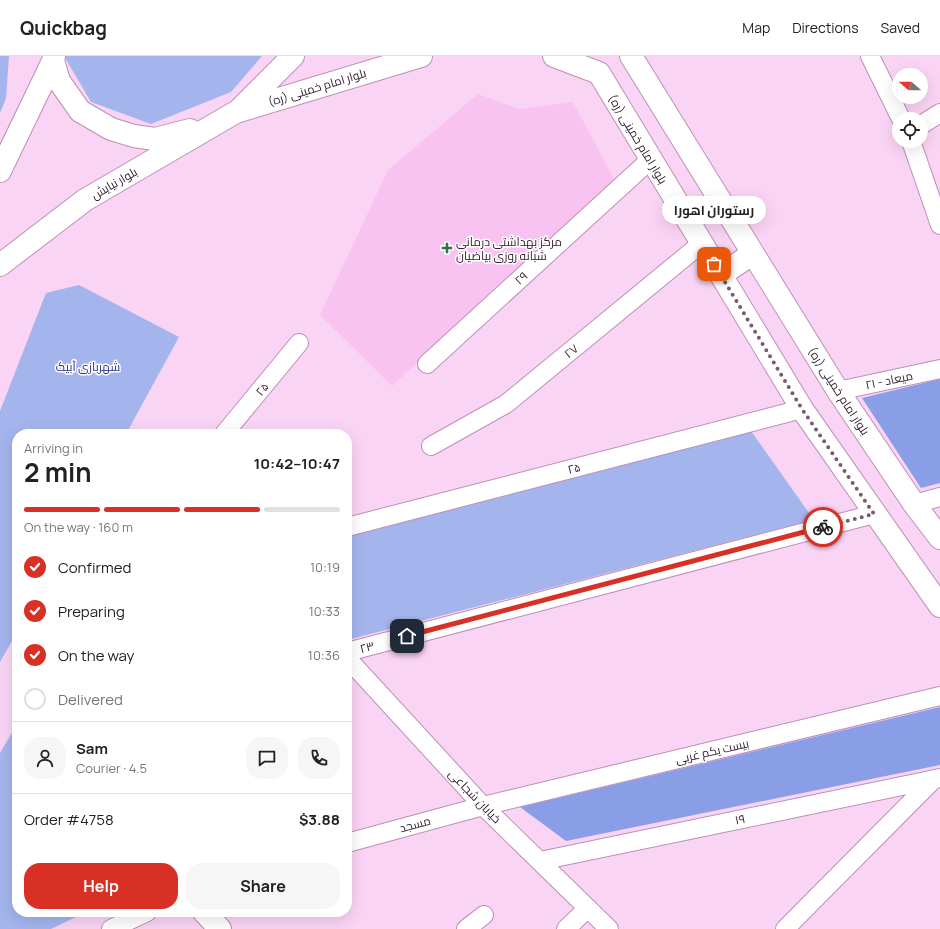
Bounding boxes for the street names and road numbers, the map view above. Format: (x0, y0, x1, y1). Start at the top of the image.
street label: بلوار امام خمینی (ره) (266, 64, 368, 110)
street label: بلوار امام خمینی (ره) (604, 91, 672, 187)
street label: بلوار نیایش (88, 163, 140, 203)
street label: ۲۹ (511, 267, 531, 289)
street label: ۲۷ (560, 340, 582, 362)
street label: بلوار امام خمینی (ره) (804, 344, 874, 438)
street label: ۲۱ - میعاد (864, 367, 914, 393)
street label: ۲۵ (251, 379, 273, 399)
street label: ۲۵ (566, 458, 582, 478)
street label: ۲۳ (358, 637, 376, 657)
street label: بیست یکم غربی (673, 734, 751, 768)
street label: خیابان شجاعی (445, 765, 505, 827)
street label: ۱۹ (733, 810, 747, 828)
street label: مسجد (397, 812, 433, 836)

